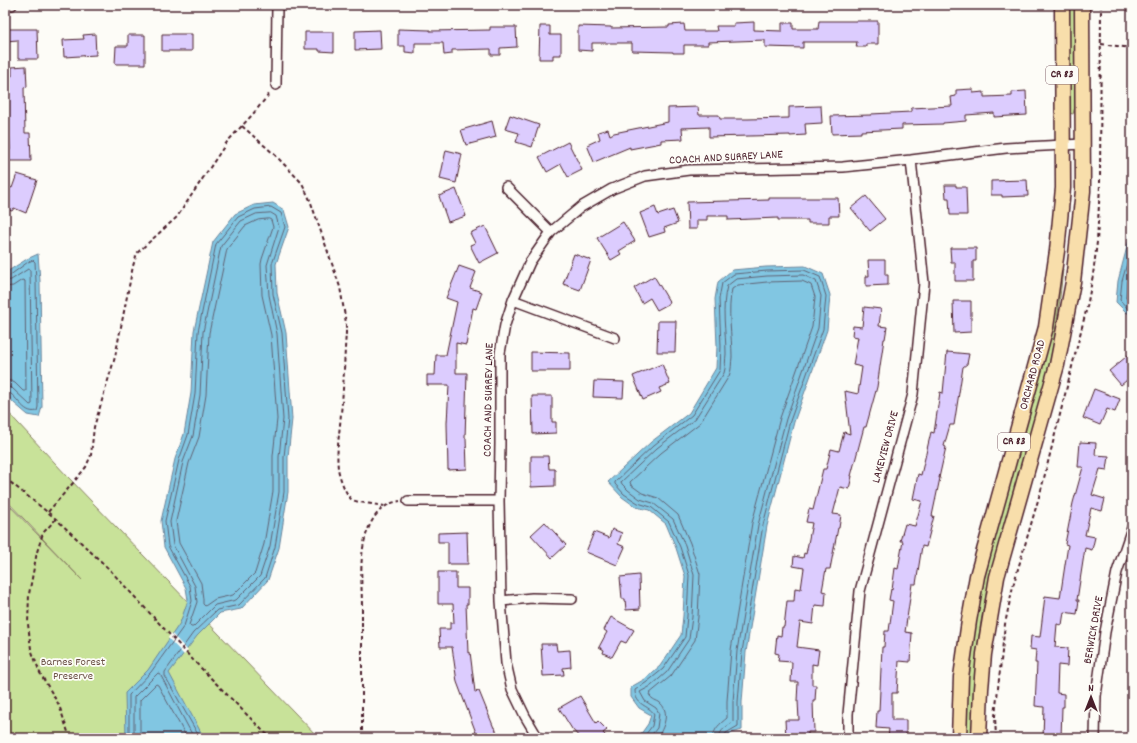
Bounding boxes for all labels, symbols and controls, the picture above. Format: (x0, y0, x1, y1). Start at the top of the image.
road number: CR 83 (1046, 66, 1078, 84)
street label: COACH AND SURREY LANE (669, 147, 784, 169)
street label: ORCHARD ROAD (1016, 338, 1050, 412)
street label: COACH AND SURREY LANE (480, 342, 499, 457)
street label: LAKEVIEW DRIVE (868, 409, 904, 485)
road number: CR 83 (998, 433, 1030, 451)
street label: BERWICK DRIVE (1080, 594, 1108, 665)
park label: Barnes Forest Preserve (41, 654, 106, 685)
north arrow (1071, 677, 1111, 717)
text: N (1088, 681, 1094, 697)

